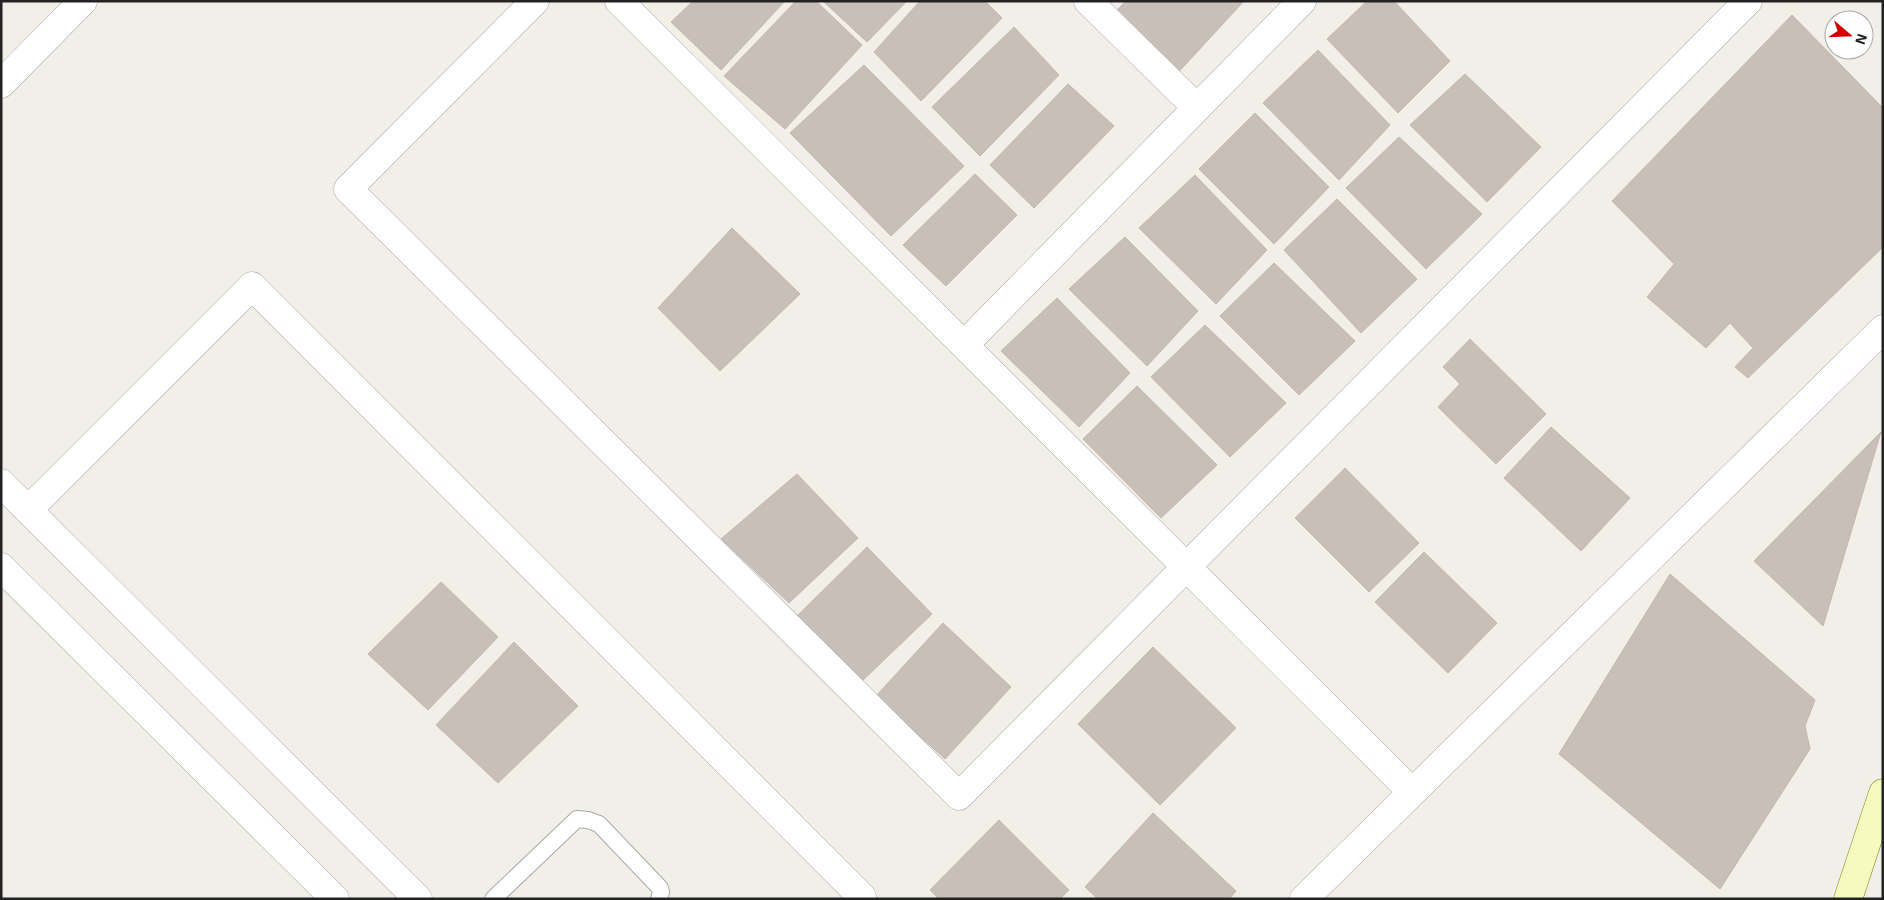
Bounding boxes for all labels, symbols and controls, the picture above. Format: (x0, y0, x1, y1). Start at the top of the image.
north arrow (1824, 10, 1874, 60)
text: N (1852, 32, 1871, 47)

